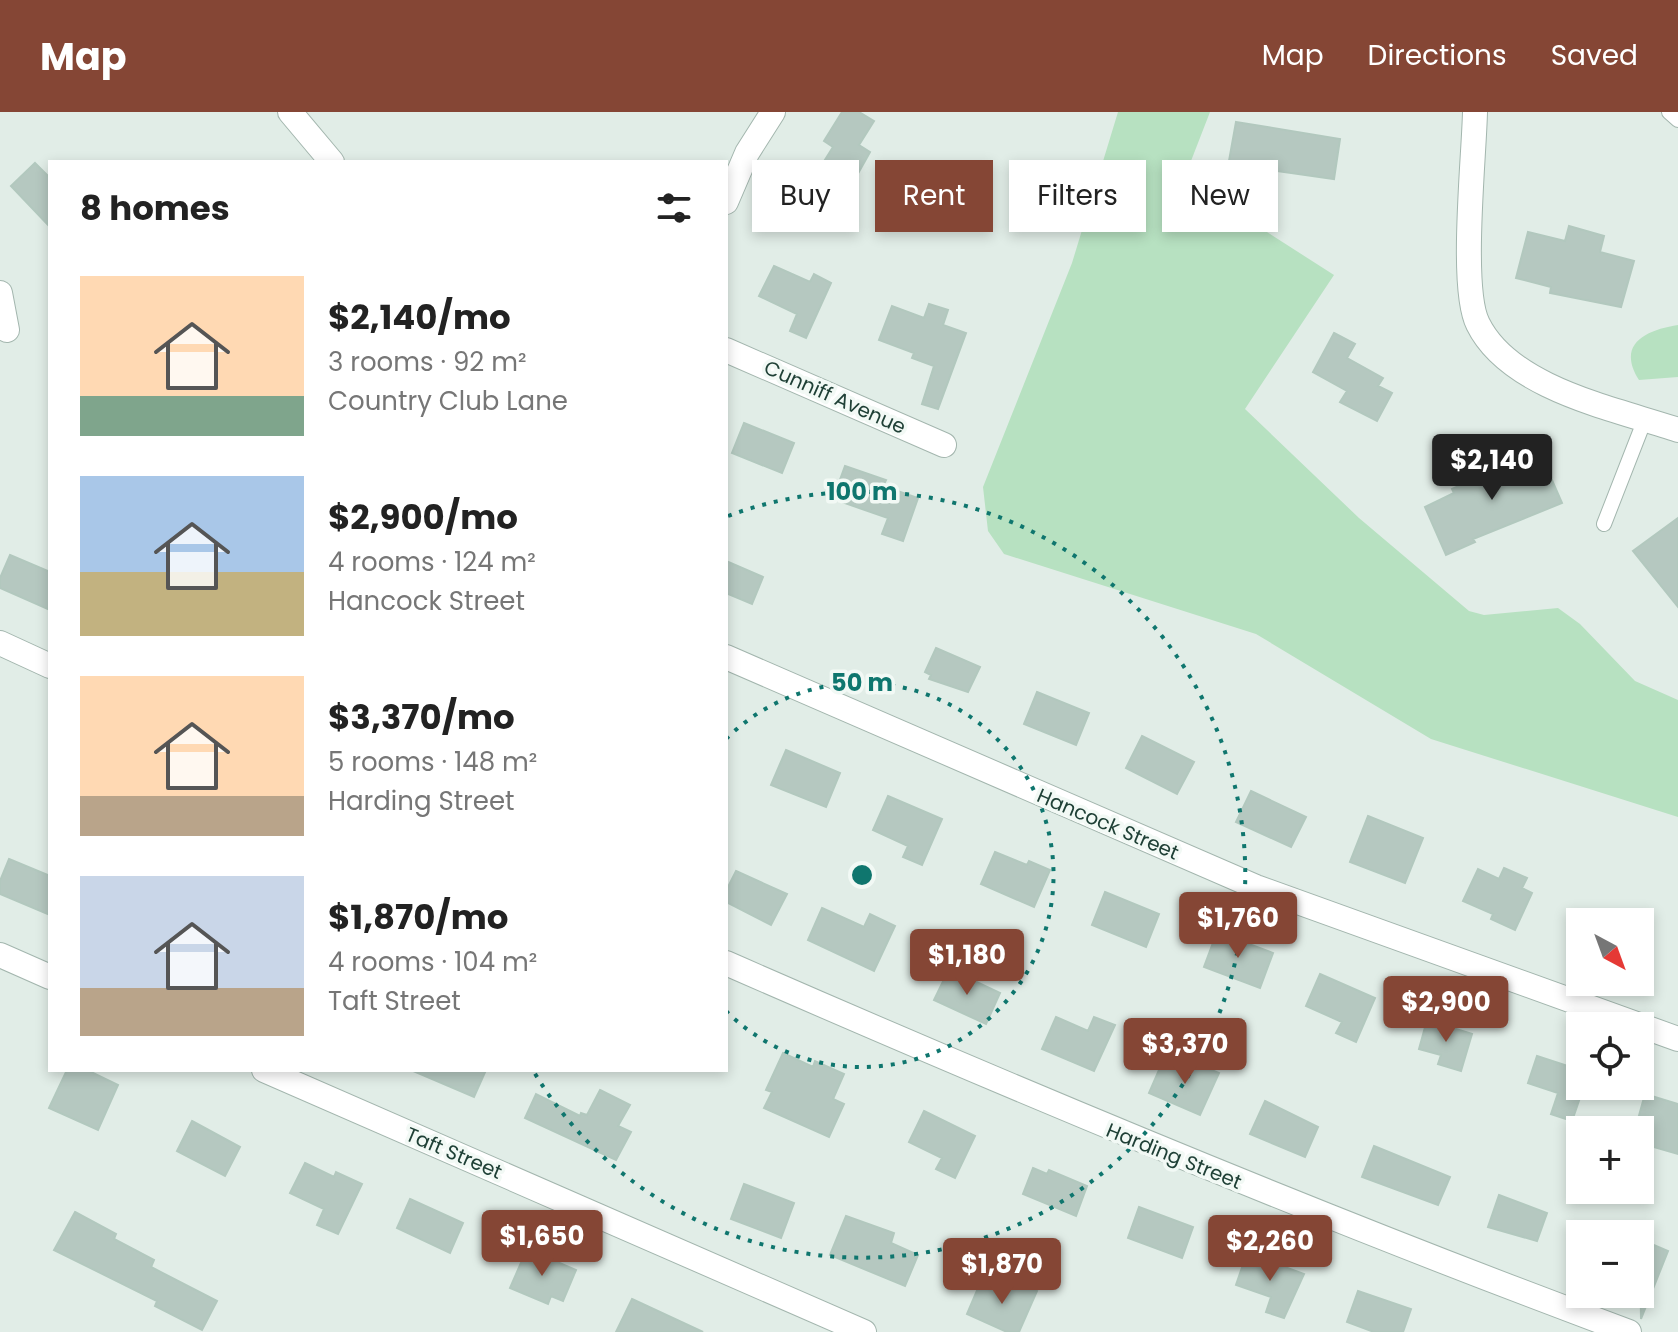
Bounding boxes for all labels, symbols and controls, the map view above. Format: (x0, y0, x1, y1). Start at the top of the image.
text: Map (40, 30, 127, 83)
text: Map (1262, 36, 1324, 75)
text: Directions (1368, 36, 1507, 75)
text: Saved (1551, 36, 1638, 75)
chip: Buy (752, 160, 859, 232)
chip: Rent (875, 160, 993, 232)
chip: Filters (1009, 160, 1146, 232)
chip: New (1162, 160, 1278, 232)
text: 8 homes (80, 184, 230, 232)
icon: filters (652, 186, 696, 230)
text: $2,140/mo (328, 293, 511, 341)
icon: home (144, 308, 240, 404)
text: 3 rooms · 92 m² (328, 344, 527, 380)
street label: Cunniff Avenue (760, 353, 910, 441)
text: Country Club Lane (328, 383, 568, 419)
pin: $2,140 (1427, 434, 1557, 502)
text: $2,140 (1450, 442, 1534, 478)
text: 100 m (827, 475, 897, 508)
text: $2,900/mo (328, 493, 518, 541)
icon: home (144, 508, 240, 604)
text: 4 rooms · 124 m² (328, 544, 536, 580)
text: Hancock Street (328, 583, 525, 619)
text: 50 m (831, 666, 893, 699)
text: $3,370/mo (328, 693, 515, 741)
icon: home (144, 708, 240, 804)
text: 5 rooms · 148 m² (328, 744, 537, 780)
street label: Hancock Street (1033, 782, 1183, 866)
text: Harding Street (328, 783, 515, 819)
centre of rings (848, 861, 876, 889)
pin: $1,760 (1173, 892, 1303, 960)
text: $1,870/mo (328, 893, 508, 941)
text: $1,760 (1197, 900, 1279, 936)
icon: home (144, 908, 240, 1004)
north arrow (1566, 908, 1654, 996)
map controls (1566, 908, 1654, 1308)
pin: $1,180 (902, 929, 1032, 997)
text: $1,180 (928, 937, 1006, 973)
text: 4 rooms · 104 m² (328, 944, 537, 980)
pin: $2,900 (1381, 976, 1511, 1044)
text: Taft Street (328, 983, 461, 1019)
text: $2,900 (1401, 984, 1491, 1020)
button: locate (1566, 1012, 1654, 1100)
pin: $3,370 (1120, 1018, 1250, 1086)
text: $3,370 (1142, 1026, 1228, 1062)
street label: Harding Street (1102, 1116, 1246, 1196)
button: + (1566, 1116, 1654, 1204)
street label: Taft Street (402, 1120, 506, 1186)
pin: $1,650 (477, 1210, 607, 1278)
pin: $2,260 (1205, 1215, 1335, 1283)
text: $1,650 (500, 1218, 584, 1254)
button: − (1566, 1220, 1654, 1308)
text: $2,260 (1226, 1223, 1314, 1259)
pin: $1,870 (937, 1238, 1067, 1306)
text: $1,870 (961, 1246, 1043, 1282)

